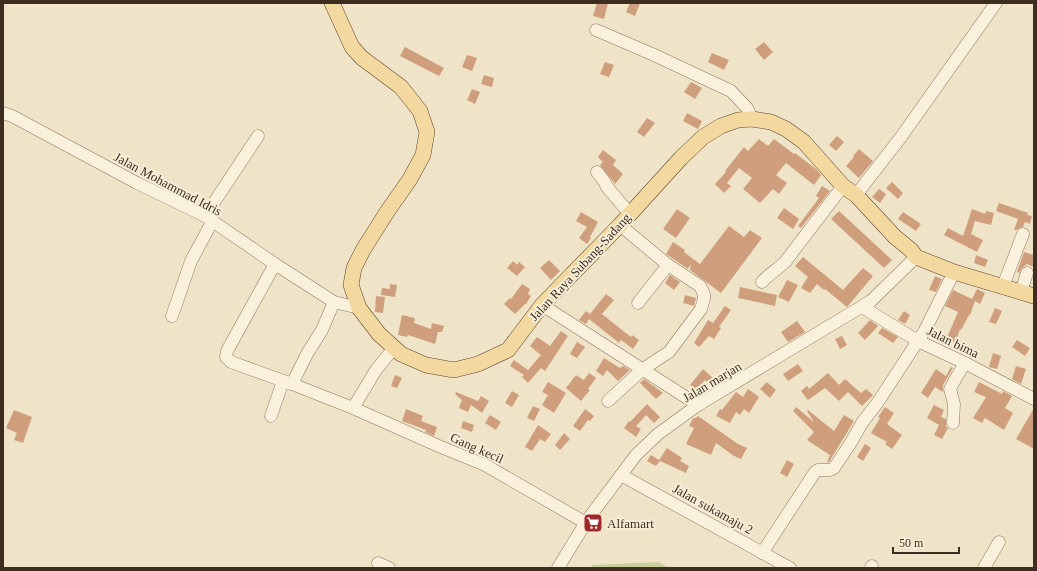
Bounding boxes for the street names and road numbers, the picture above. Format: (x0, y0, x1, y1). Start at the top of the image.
street label: Jalan Mohammad Idris (112, 149, 224, 219)
street label: Jalan Raya Subang-Sadang (526, 210, 634, 324)
street label: Jalan bima (925, 323, 982, 361)
street label: Jalan marjan (680, 358, 745, 405)
street label: Gang kecil (448, 430, 506, 467)
street label: Jalan sukamaju 2 (670, 481, 756, 537)

